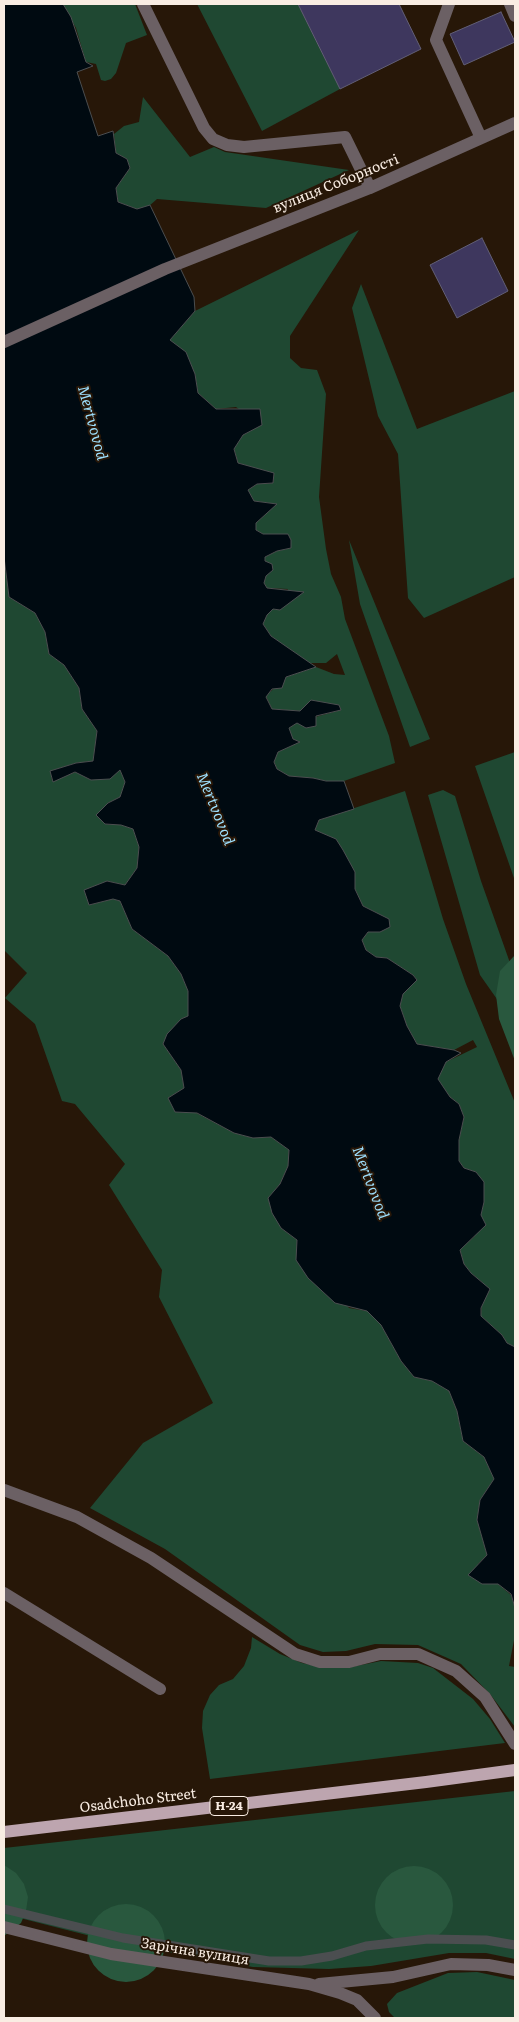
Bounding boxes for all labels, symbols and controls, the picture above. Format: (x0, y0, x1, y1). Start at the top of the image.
street label: вулиця Соборності (271, 151, 401, 217)
water label: Mertvovod (73, 384, 111, 462)
water label: Mertvovod (192, 770, 238, 848)
water label: Mertvovod (348, 1144, 392, 1222)
street label: Osadchoho Street (79, 1786, 197, 1816)
road number: Н-24 (210, 1796, 248, 1815)
street label: Зарічна вулиця (140, 1935, 250, 1969)

